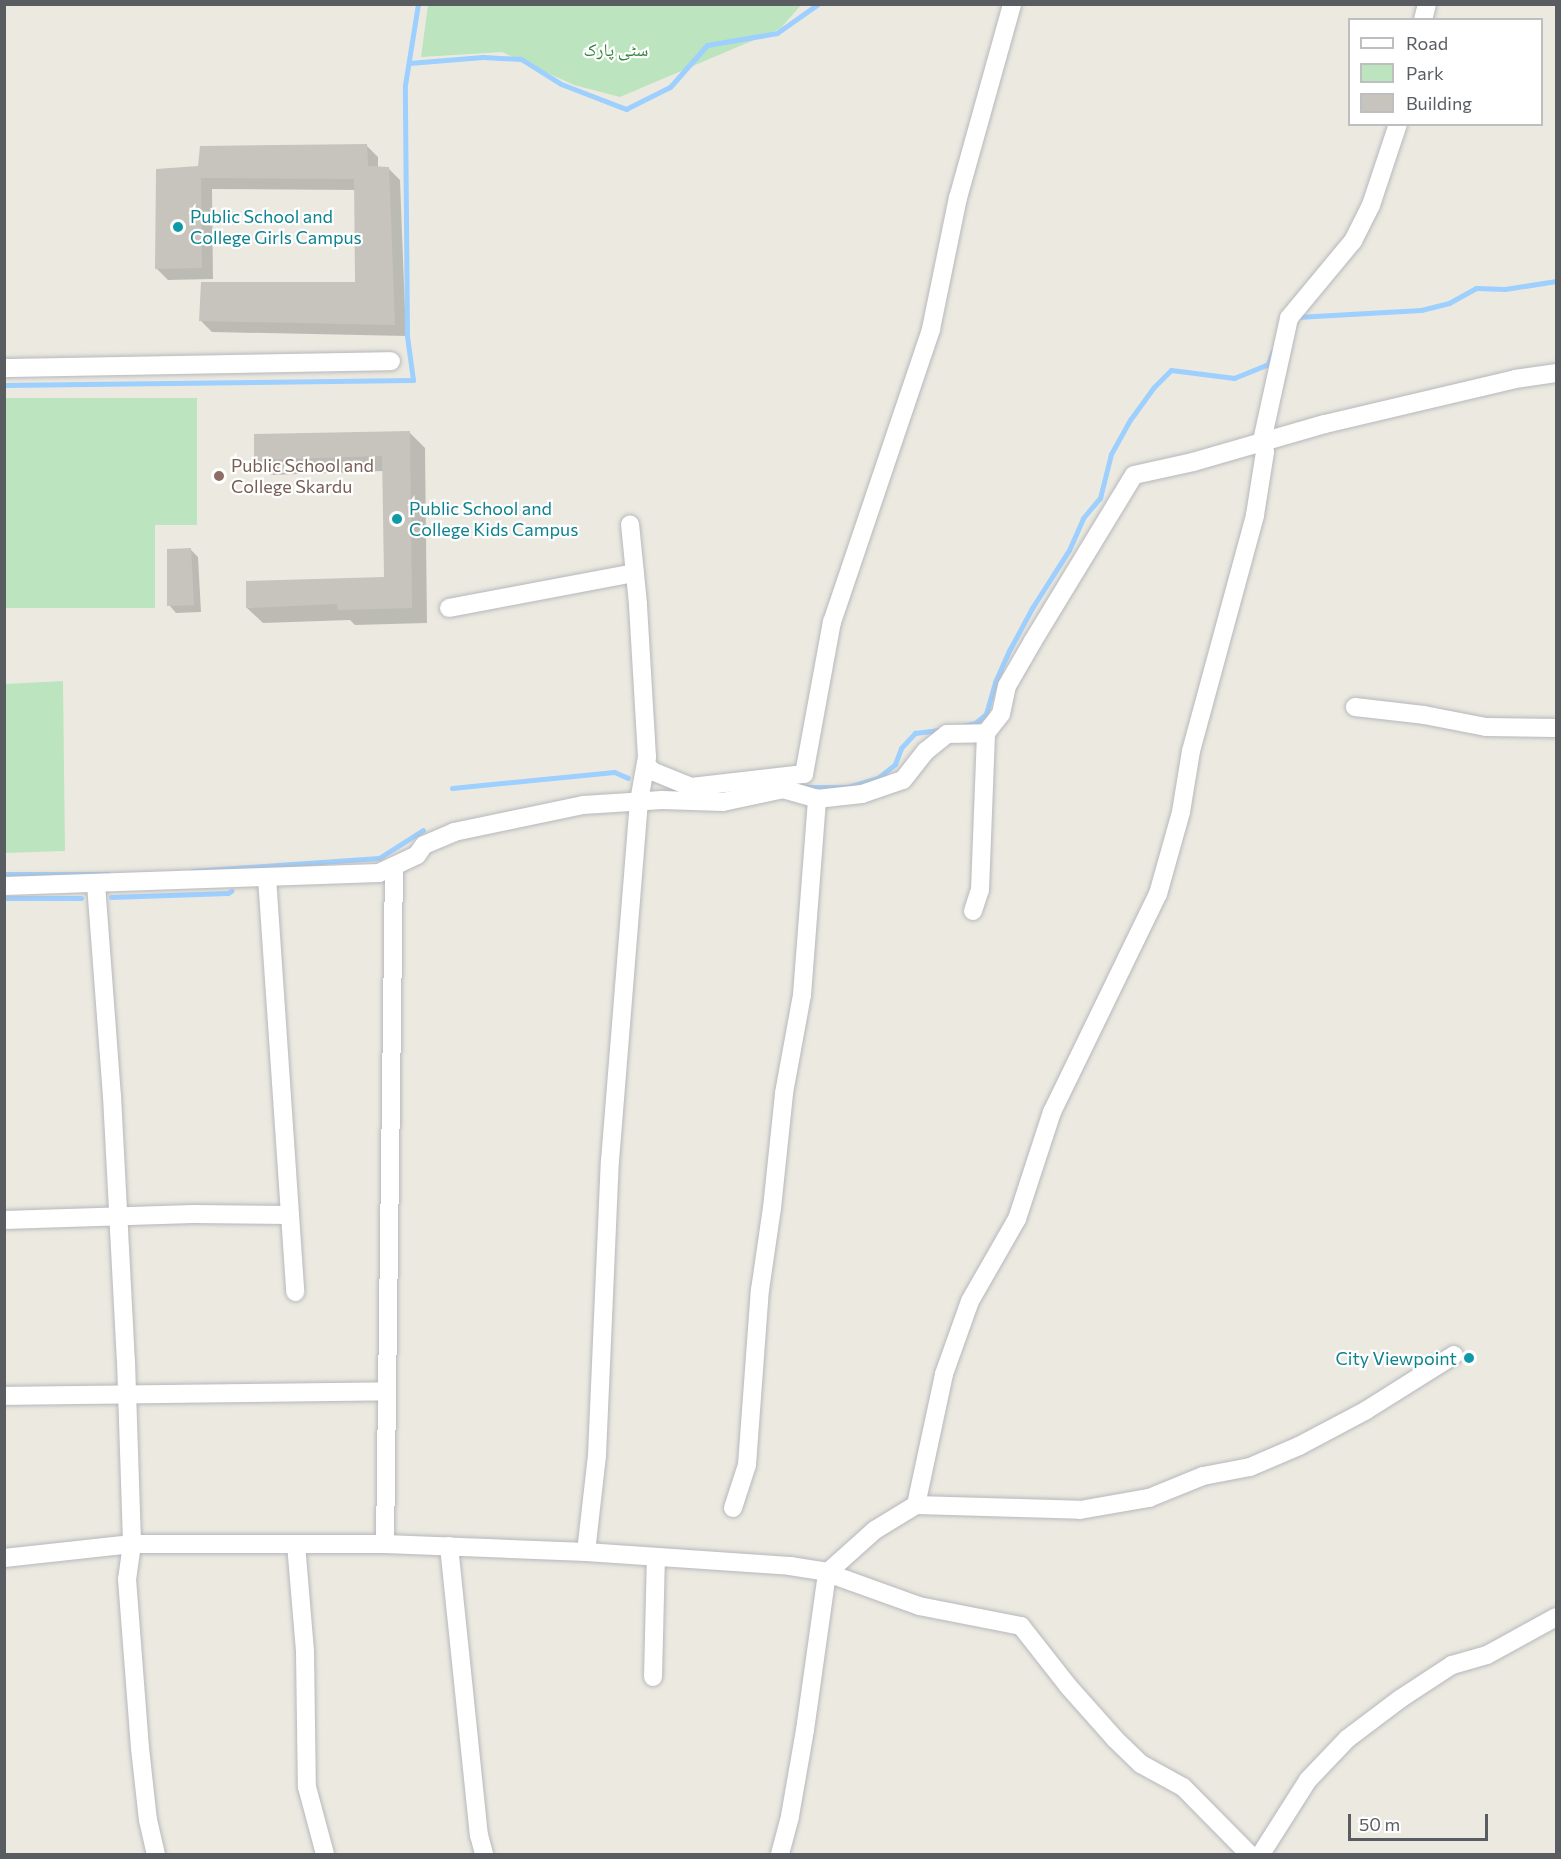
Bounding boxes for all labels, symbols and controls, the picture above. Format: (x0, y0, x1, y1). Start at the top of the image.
legend (1348, 18, 1543, 126)
text: Road (1406, 32, 1448, 54)
park label: سٹی پارک (584, 38, 648, 60)
text: Park (1406, 62, 1444, 84)
text: Building (1406, 92, 1472, 114)
place label: Public School and College Girls Campus (190, 206, 362, 248)
marker: Public School and College Girls Campus (171, 220, 185, 234)
place label: Public School and College Skardu (231, 455, 374, 498)
marker: Public School and College Skardu (212, 469, 226, 483)
place label: Public School and College Kids Campus (409, 498, 578, 540)
marker: Public School and College Kids Campus (390, 512, 404, 526)
place label: City Viewpoint (1336, 1347, 1457, 1369)
marker: City Viewpoint (1462, 1351, 1476, 1365)
scale bar (1351, 1802, 1490, 1840)
text: 50 m (1359, 1813, 1400, 1835)

